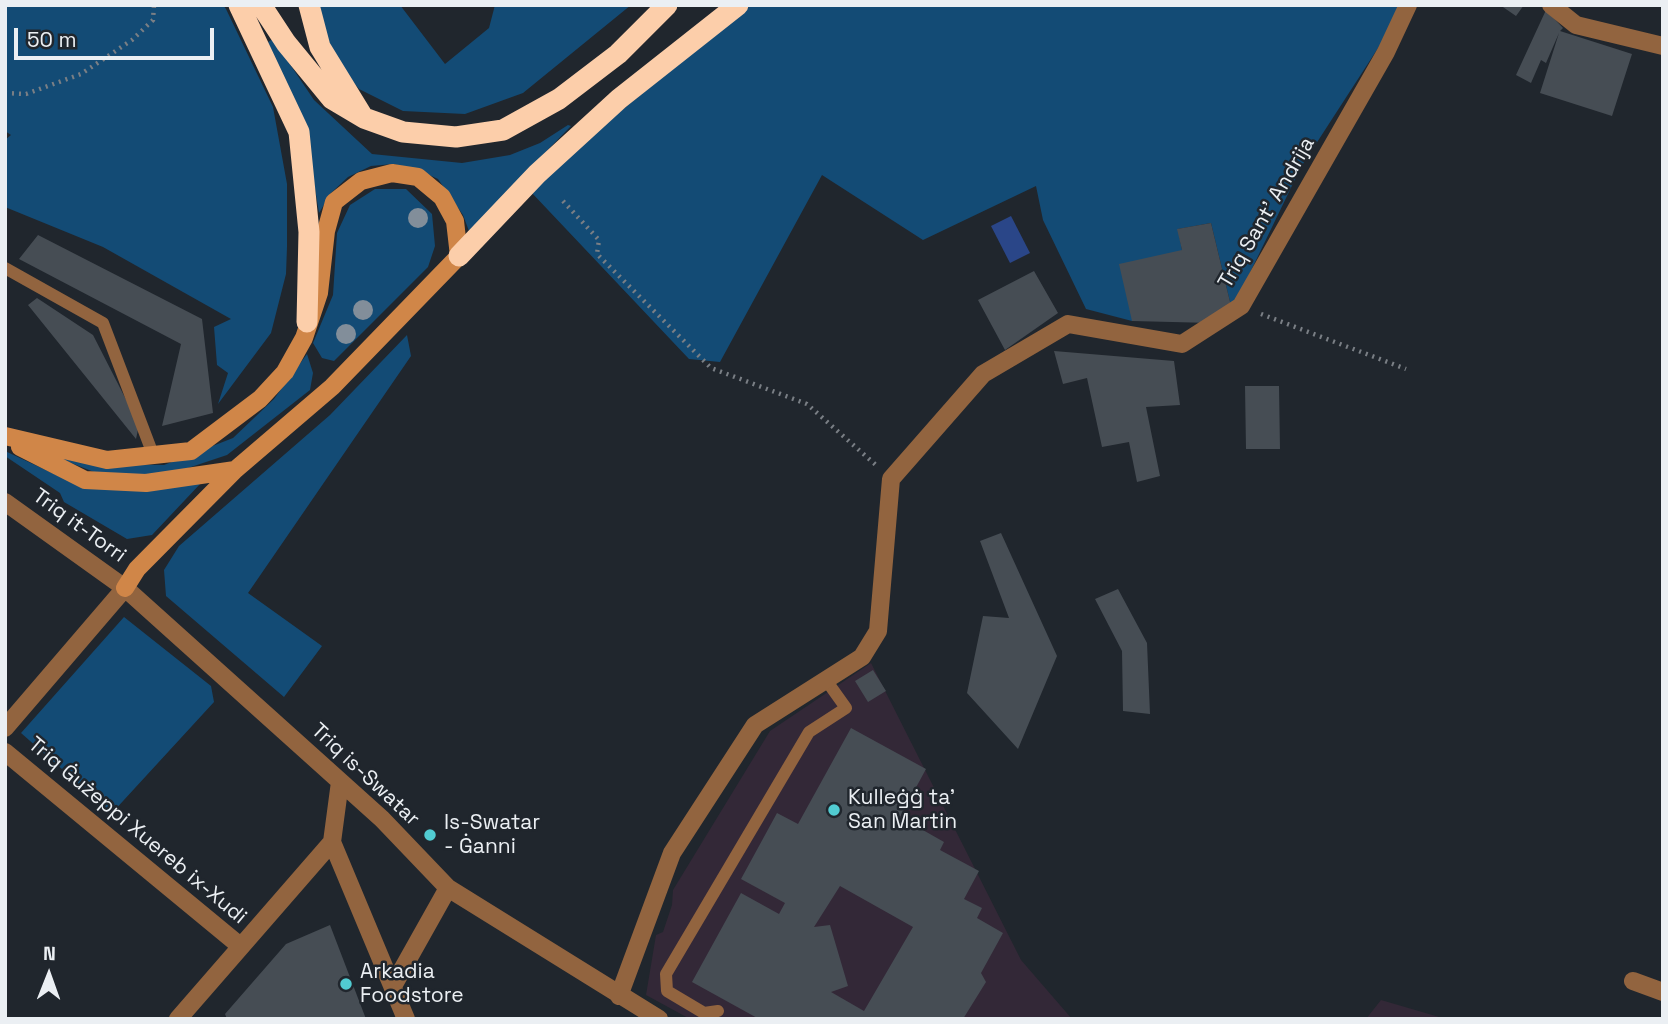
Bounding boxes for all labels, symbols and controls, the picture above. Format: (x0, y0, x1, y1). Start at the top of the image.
scale bar (18, 14, 217, 58)
text: 50 m (27, 26, 77, 53)
street label: Triq Sant' Andrija (1213, 133, 1321, 293)
street label: Triq it-Torri (27, 484, 131, 568)
street label: Triq is-Swatar (306, 718, 424, 832)
street label: Triq Ġużeppi Xuereb ix-Xudi (23, 732, 251, 930)
place label: Kulleġġ ta' San Martin (848, 785, 957, 835)
marker: Kulleġġ ta' San Martin (826, 802, 842, 818)
place label: Is-Swatar - Ġanni (444, 810, 540, 860)
marker: Is-Swatar - Ġanni (422, 827, 438, 843)
north arrow (14, 940, 84, 1010)
text: N (43, 941, 56, 966)
place label: Arkadia Foodstore (360, 959, 464, 1009)
marker: Arkadia Foodstore (338, 976, 354, 992)

